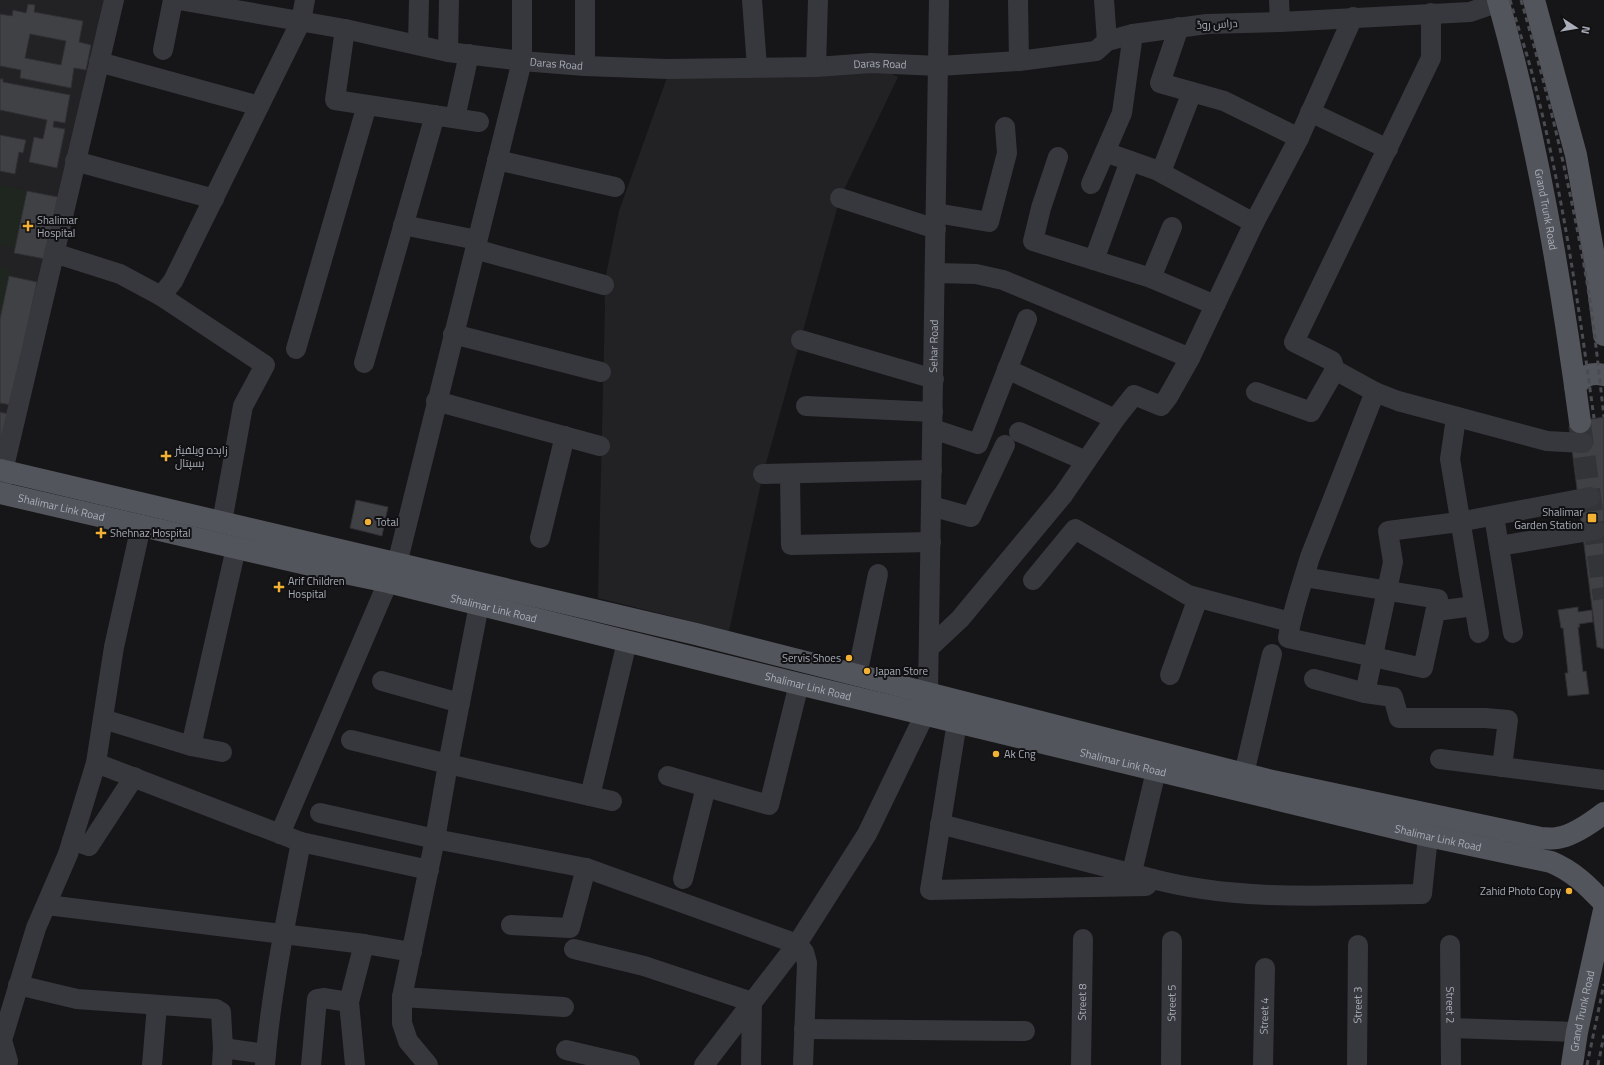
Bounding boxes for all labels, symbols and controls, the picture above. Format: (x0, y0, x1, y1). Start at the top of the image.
north arrow (1556, 8, 1596, 48)
street label: دراس روڈ (1196, 15, 1238, 33)
text: N (1577, 25, 1594, 35)
street label: Daras Road (529, 54, 584, 74)
street label: Daras Road (853, 55, 907, 73)
street label: Grand Trunk Road (1531, 167, 1562, 251)
place label: Shalimar Hospital (37, 212, 78, 241)
marker: Shalimar Hospital (22, 220, 34, 232)
street label: Sehar Road (925, 319, 942, 373)
place label: زاہدہ ویلفیئر ہسپتال (174, 442, 228, 471)
marker: زاہدہ ویلفیئر ہسپتال (160, 450, 172, 462)
street label: Shalimar Link Road (16, 489, 106, 525)
place label: Shalimar Garden Station (1514, 504, 1583, 533)
marker: Shalimar Garden Station (1586, 512, 1598, 524)
place label: Total (376, 514, 398, 530)
marker: Total (363, 517, 373, 527)
place label: Shehnaz Hospital (110, 525, 191, 541)
marker: Shehnaz Hospital (95, 527, 107, 539)
place label: Arif Children Hospital (288, 573, 345, 602)
marker: Arif Children Hospital (273, 581, 285, 593)
street label: Shalimar Link Road (449, 590, 539, 627)
place label: Servis Shoes (782, 650, 841, 666)
marker: Servis Shoes (844, 653, 854, 663)
place label: Japan Store (875, 663, 929, 679)
marker: Japan Store (862, 666, 872, 676)
street label: Shalimar Link Road (763, 668, 853, 704)
street label: Shalimar Link Road (1078, 744, 1168, 781)
place label: Ak Cng (1004, 746, 1036, 762)
marker: Ak Cng (991, 749, 1001, 759)
street label: Shalimar Link Road (1393, 820, 1483, 855)
place label: Zahid Photo Copy (1480, 883, 1562, 899)
marker: Zahid Photo Copy (1564, 886, 1574, 896)
street label: Grand Trunk Road (1566, 969, 1598, 1052)
street label: Street 8 (1074, 983, 1090, 1021)
street label: Street 5 (1163, 984, 1180, 1022)
street label: Street 3 (1349, 986, 1366, 1024)
street label: Street 2 (1442, 986, 1459, 1024)
street label: Street 4 (1256, 997, 1272, 1035)

